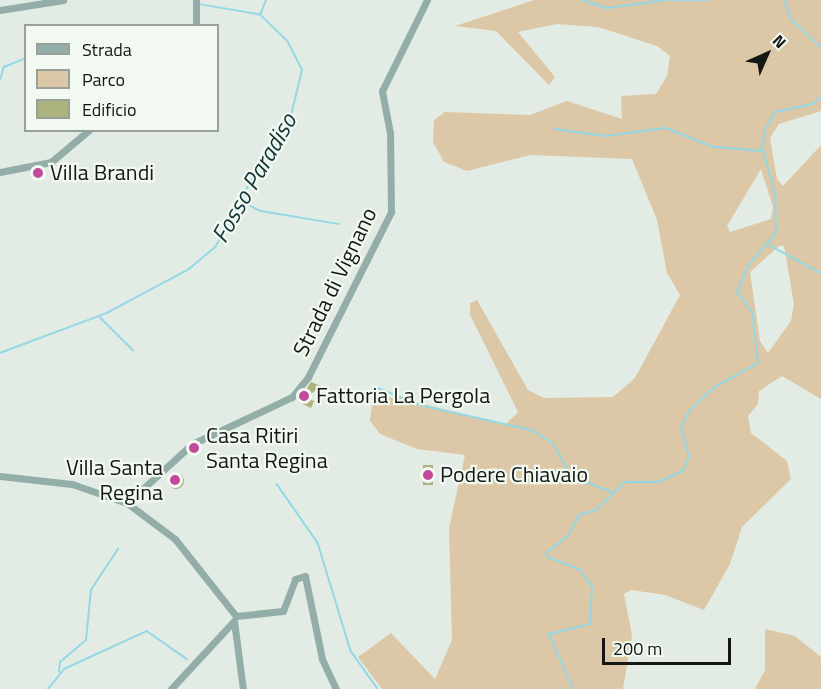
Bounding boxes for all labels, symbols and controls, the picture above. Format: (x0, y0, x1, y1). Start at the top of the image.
legend (24, 24, 219, 132)
north arrow (737, 24, 797, 84)
text: N (767, 29, 792, 54)
text: Strada (82, 36, 132, 63)
text: Parco (82, 66, 125, 93)
text: Edificio (82, 96, 136, 123)
water label: Fosso Paradiso (205, 108, 303, 248)
place label: Villa Brandi (50, 160, 154, 186)
marker: Villa Brandi (31, 166, 45, 180)
street label: Strada di Vignano (288, 203, 382, 361)
place label: Fattoria La Pergola (316, 383, 490, 409)
marker: Fattoria La Pergola (297, 389, 311, 403)
place label: Casa Ritiri Santa Regina (206, 422, 328, 474)
marker: Casa Ritiri Santa Regina (187, 441, 201, 455)
place label: Villa Santa Regina (66, 454, 163, 506)
place label: Podere Chiavaio (440, 462, 588, 488)
marker: Podere Chiavaio (421, 468, 435, 482)
marker: Villa Santa Regina (168, 473, 182, 487)
scale bar (605, 626, 734, 664)
text: 200 m (613, 635, 662, 662)

